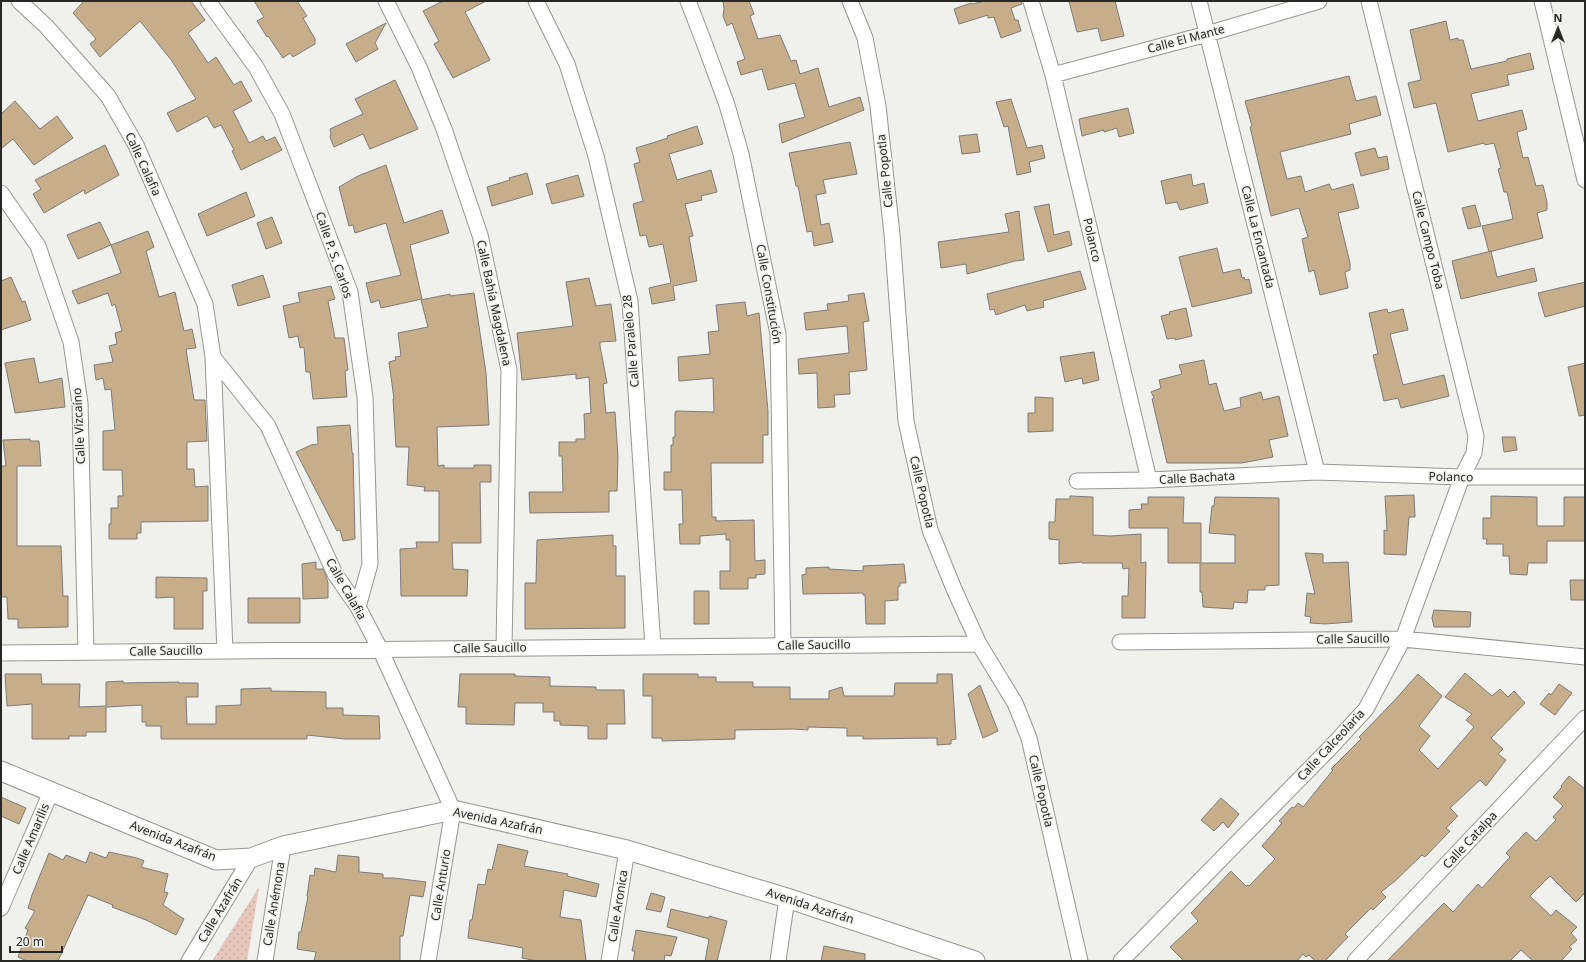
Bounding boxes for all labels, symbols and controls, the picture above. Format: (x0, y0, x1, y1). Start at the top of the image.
north arrow (1538, 8, 1578, 48)
text: N (1554, 10, 1562, 25)
street label: Calle El Mante (1145, 20, 1227, 57)
street label: Calle Calafia (121, 129, 166, 198)
street label: Calle Popotla (872, 134, 897, 209)
street label: Calle La Encantada (1237, 184, 1280, 290)
street label: Calle Campo Toba (1408, 189, 1449, 291)
street label: Calle P. S. Carlos (312, 209, 357, 301)
street label: Polanco (1079, 216, 1106, 264)
street label: Calle Bahía Magdalena (473, 238, 516, 367)
street label: Calle Constitución (752, 243, 787, 345)
street label: Calle Paralelo 28 (618, 294, 643, 388)
street label: Calle Vizcaíno (68, 387, 89, 465)
street label: Calle Popotla (906, 454, 939, 530)
street label: Calle Bachata (1159, 467, 1235, 488)
street label: Polanco (1428, 468, 1474, 485)
street label: Calle Calafia (322, 555, 371, 623)
street label: Calle Saucillo (1316, 629, 1390, 648)
street label: Calle Saucillo (777, 635, 851, 654)
street label: Calle Saucillo (453, 638, 527, 657)
street label: Calle Saucillo (129, 641, 203, 660)
street label: Calle Calceolaria (1293, 705, 1368, 784)
street label: Calle Popotla (1025, 753, 1058, 829)
street label: Calle Amarilis (8, 800, 53, 877)
street label: Avenida Azafrán (452, 803, 545, 838)
street label: Calle Catalpa (1439, 807, 1501, 872)
street label: Avenida Azafrán (128, 816, 219, 865)
street label: Calle Anturio (426, 848, 455, 922)
street label: Calle Anémona (258, 861, 289, 947)
street label: Calle Aronica (603, 869, 632, 943)
street label: Calle Azafrán (193, 874, 246, 946)
street label: Avenida Azafrán (764, 883, 856, 928)
scale bar (10, 928, 62, 954)
text: 20 m (16, 933, 44, 950)

